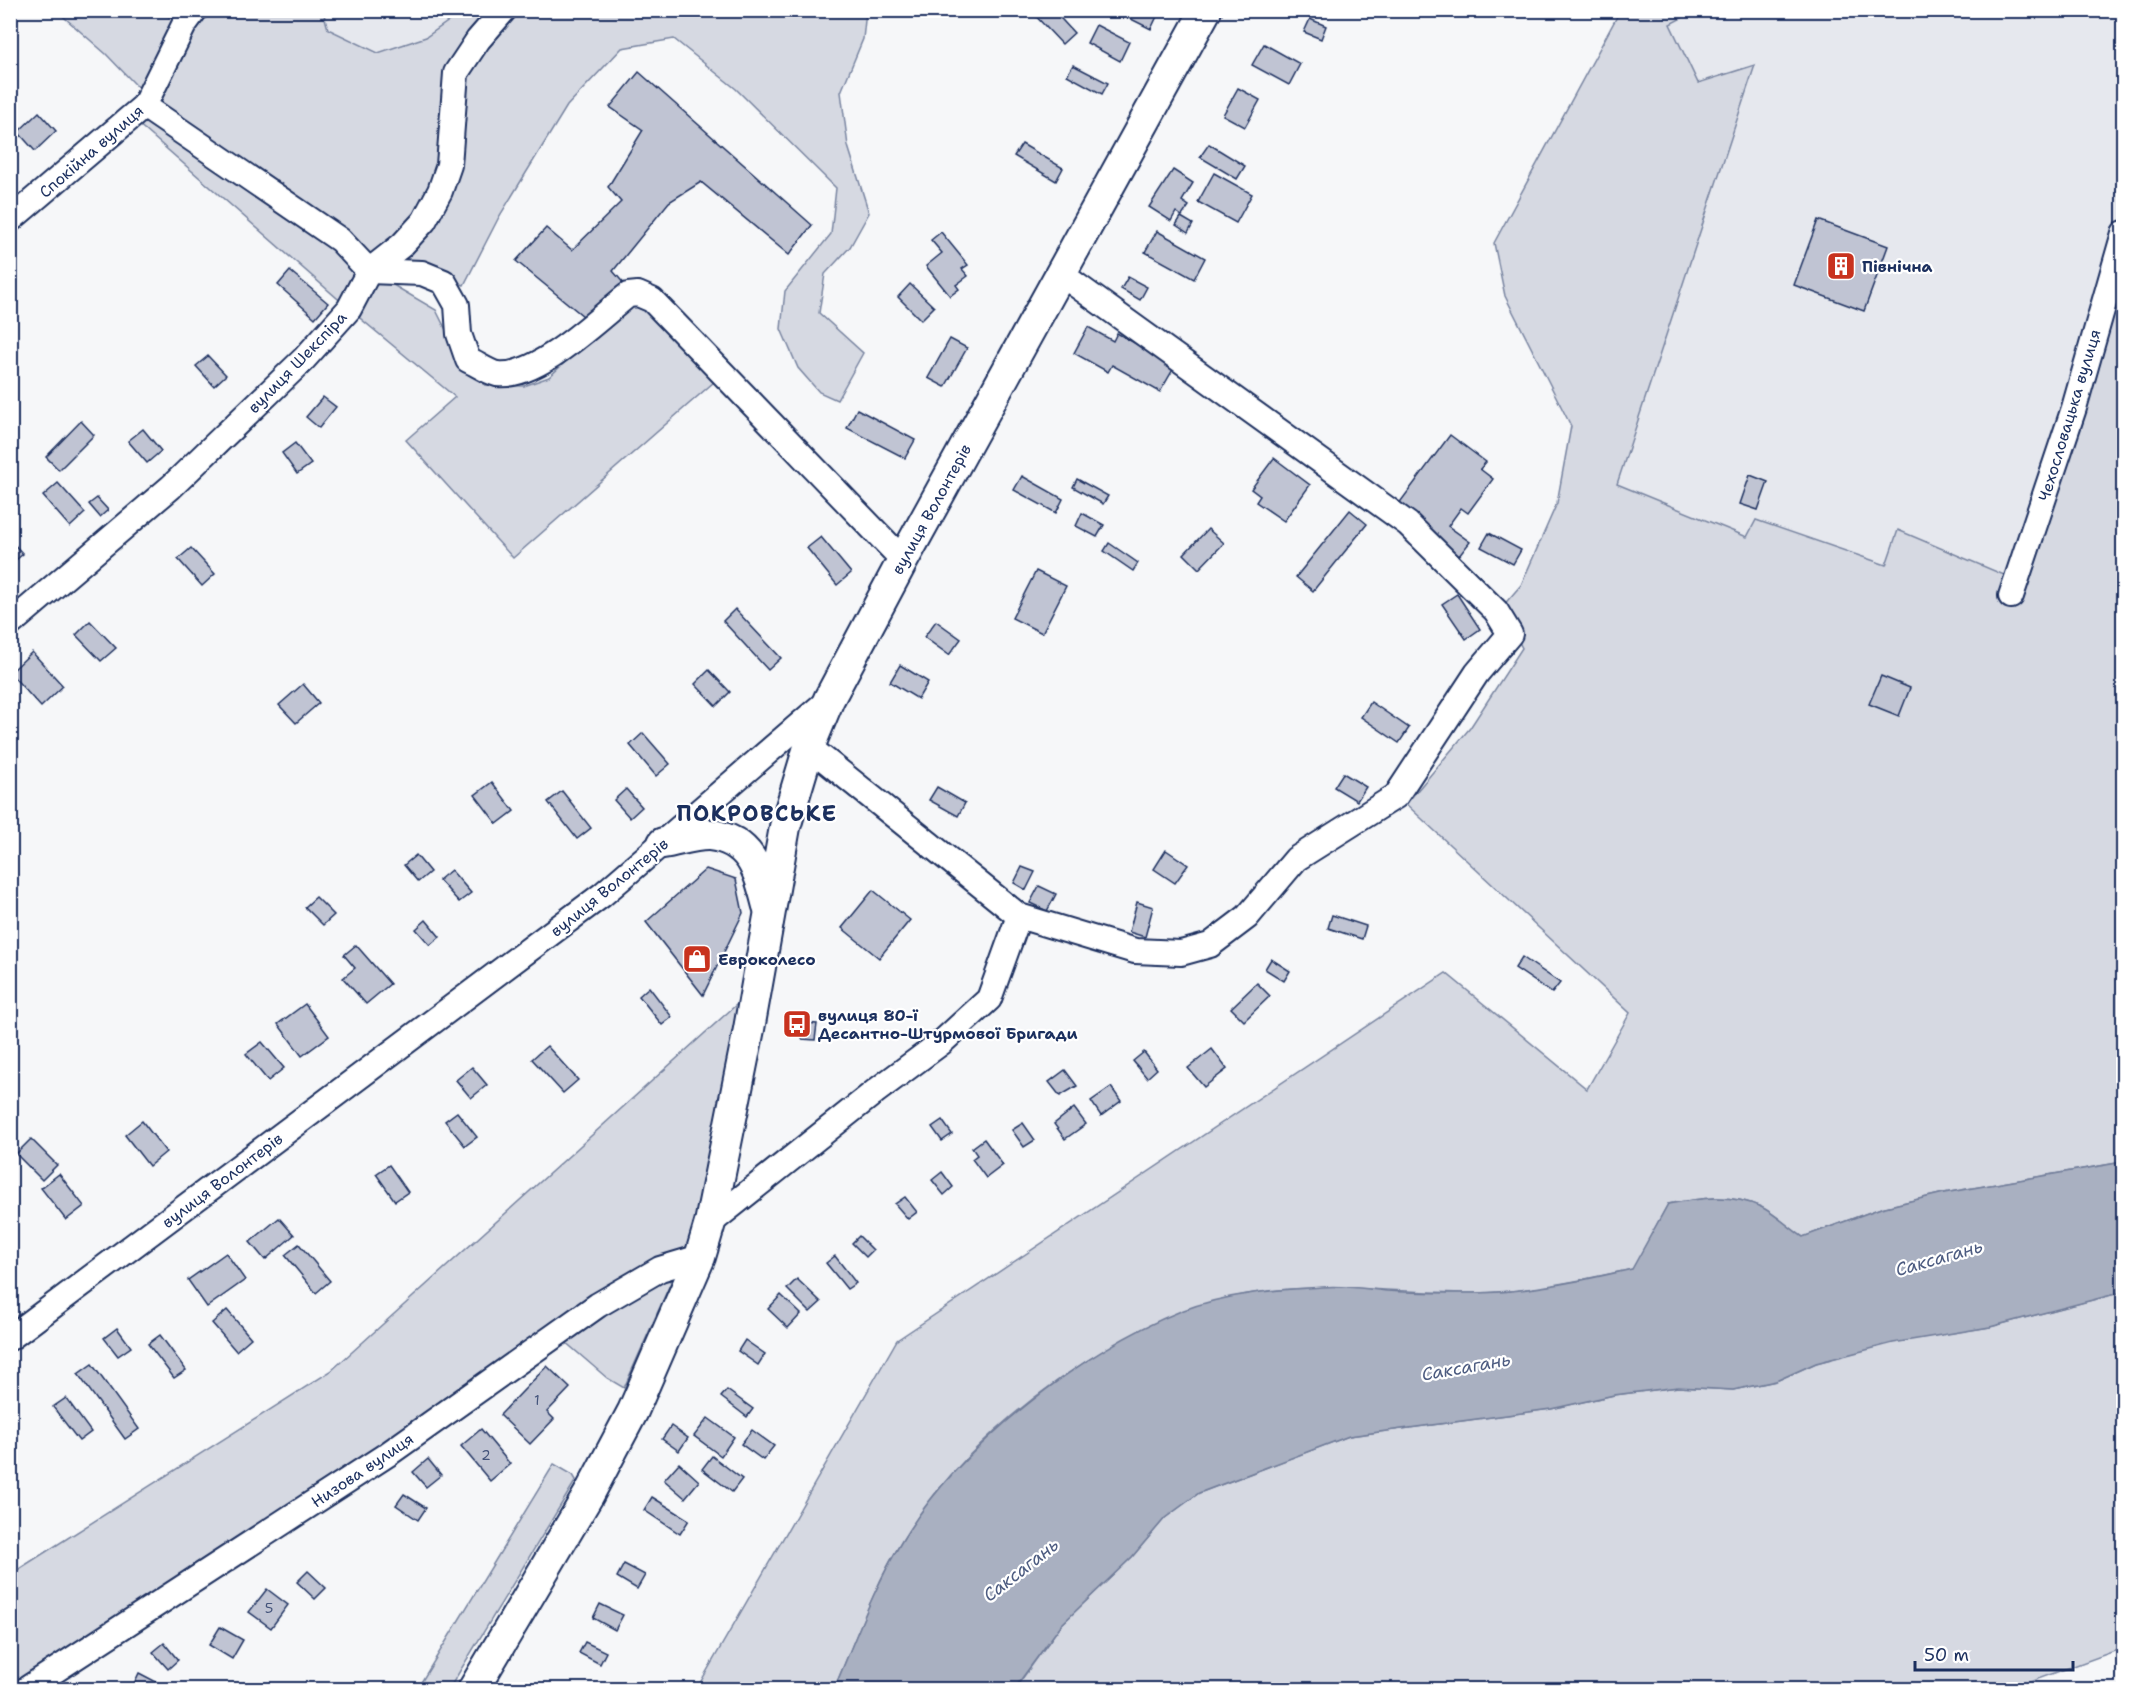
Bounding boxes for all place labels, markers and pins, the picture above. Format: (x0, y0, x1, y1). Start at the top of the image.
building icon: Північна (1825, 250, 1857, 282)
place label: Північна (1862, 256, 1933, 277)
shop icon: Евроколесо (681, 943, 713, 975)
place label: Евроколесо (718, 949, 816, 970)
place label: вулиця 80-ї Десантно-Штурмової Бригади (818, 1005, 1078, 1044)
bus stop icon: вулиця 80-ї Десантно-Штурмової Бригади (781, 1008, 813, 1040)

